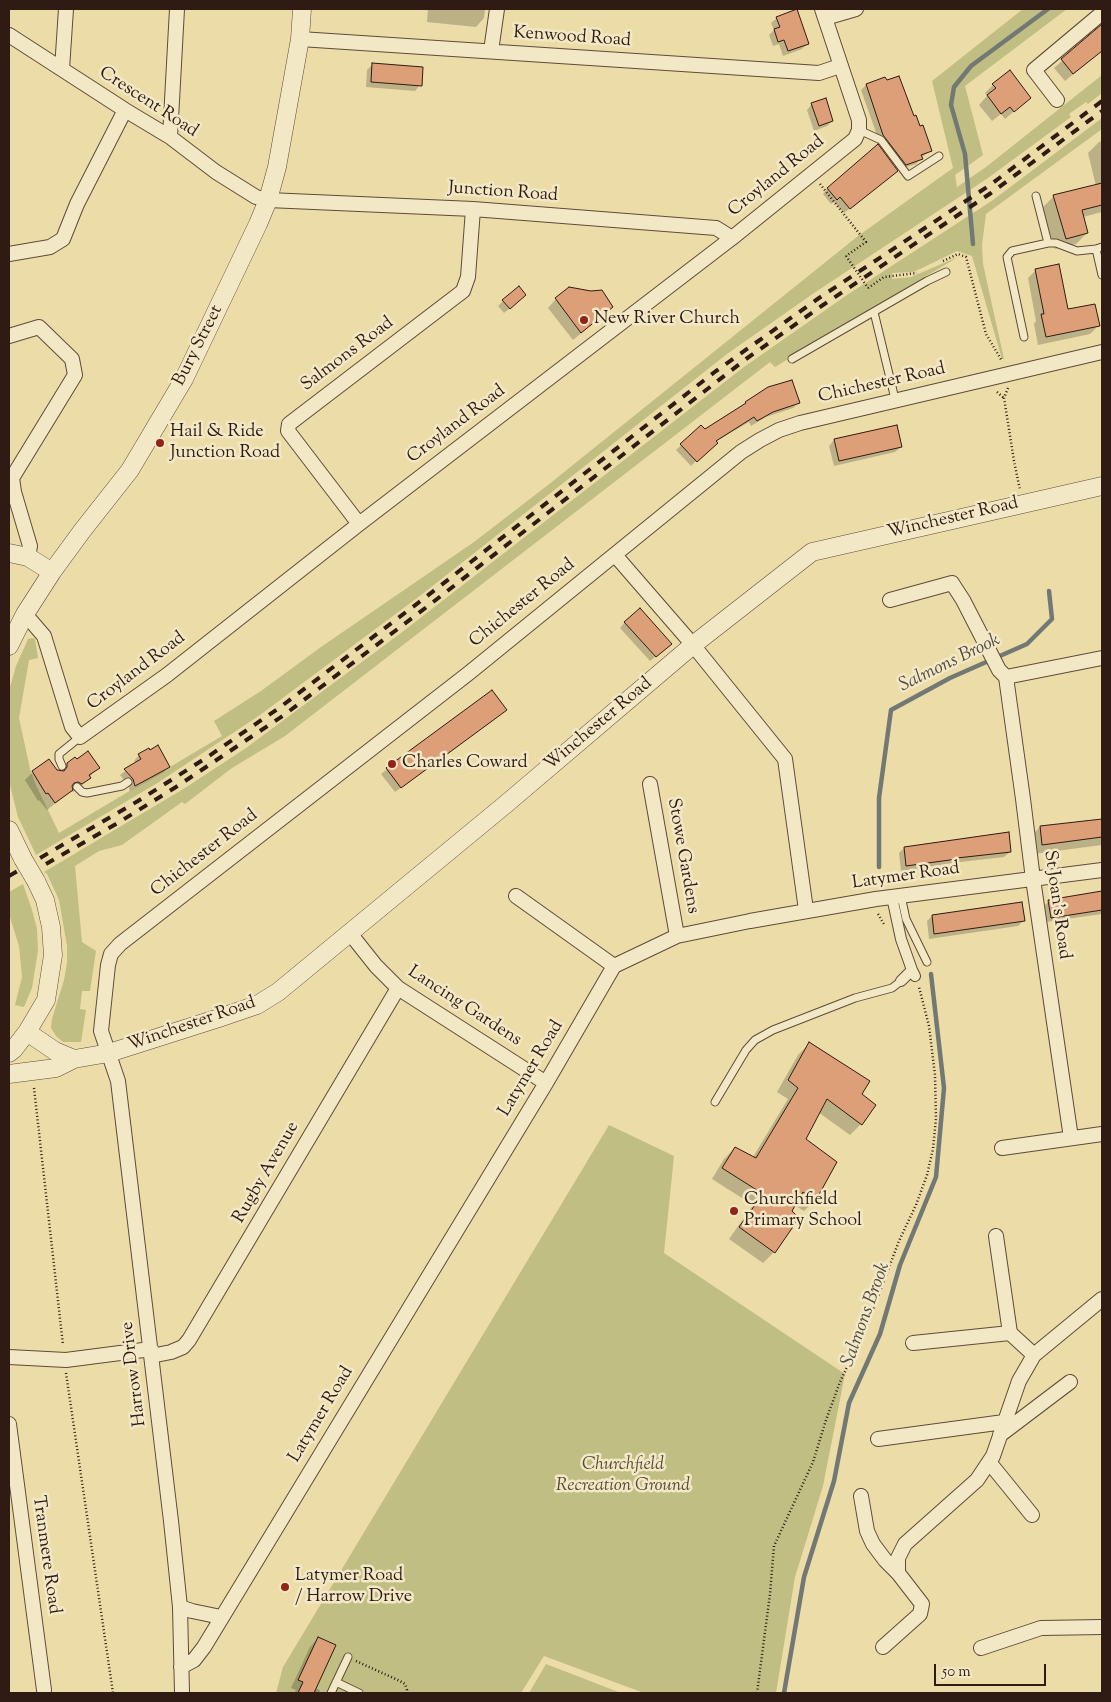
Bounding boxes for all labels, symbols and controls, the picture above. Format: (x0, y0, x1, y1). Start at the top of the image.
street label: Kenwood Road (512, 23, 632, 53)
street label: Crescent Road (94, 63, 202, 143)
street label: Croyland Road (725, 132, 829, 222)
street label: Junction Road (447, 178, 559, 208)
street label: Bury Street (169, 302, 229, 390)
place label: New River Church (594, 309, 740, 331)
street label: Salmons Road (297, 313, 399, 397)
marker: New River Church (578, 314, 590, 326)
street label: Chichester Road (816, 359, 948, 409)
street label: Croyland Road (404, 381, 510, 469)
place label: Hail & Ride Junction Road (170, 422, 280, 464)
marker: Hail & Ride Junction Road (154, 437, 166, 449)
street label: Winchester Road (885, 493, 1021, 545)
street label: Chichester Road (466, 555, 580, 653)
street label: Croyland Road (84, 628, 190, 716)
water label: Salmons Brook (896, 630, 1004, 698)
street label: Winchester Road (541, 674, 657, 776)
place label: Charles Coward (402, 753, 528, 775)
marker: Charles Coward (386, 758, 398, 770)
street label: Stowe Gardens (661, 797, 703, 915)
street label: Chichester Road (147, 806, 263, 902)
street label: St Joan's Road (1038, 849, 1074, 961)
street label: Latymer Road (851, 859, 961, 895)
street label: Lancing Gardens (403, 962, 525, 1052)
street label: Winchester Road (125, 993, 259, 1057)
street label: Latymer Road (495, 1017, 569, 1121)
street label: Rugby Avenue (229, 1118, 305, 1228)
place label: Churchfield Primary School (744, 1190, 862, 1232)
marker: Churchfield Primary School (728, 1205, 740, 1217)
water label: Salmons Brook (838, 1260, 896, 1370)
street label: Harrow Drive (118, 1320, 152, 1428)
street label: Latymer Road (285, 1363, 359, 1467)
park label: Churchfield Recreation Ground (556, 1455, 690, 1498)
street label: Tranmere Road (26, 1494, 64, 1616)
place label: Latymer Road / Harrow Drive (295, 1566, 412, 1608)
marker: Latymer Road / Harrow Drive (279, 1581, 291, 1593)
scale bar (936, 1654, 1048, 1686)
text: 50 m (942, 1662, 971, 1683)

